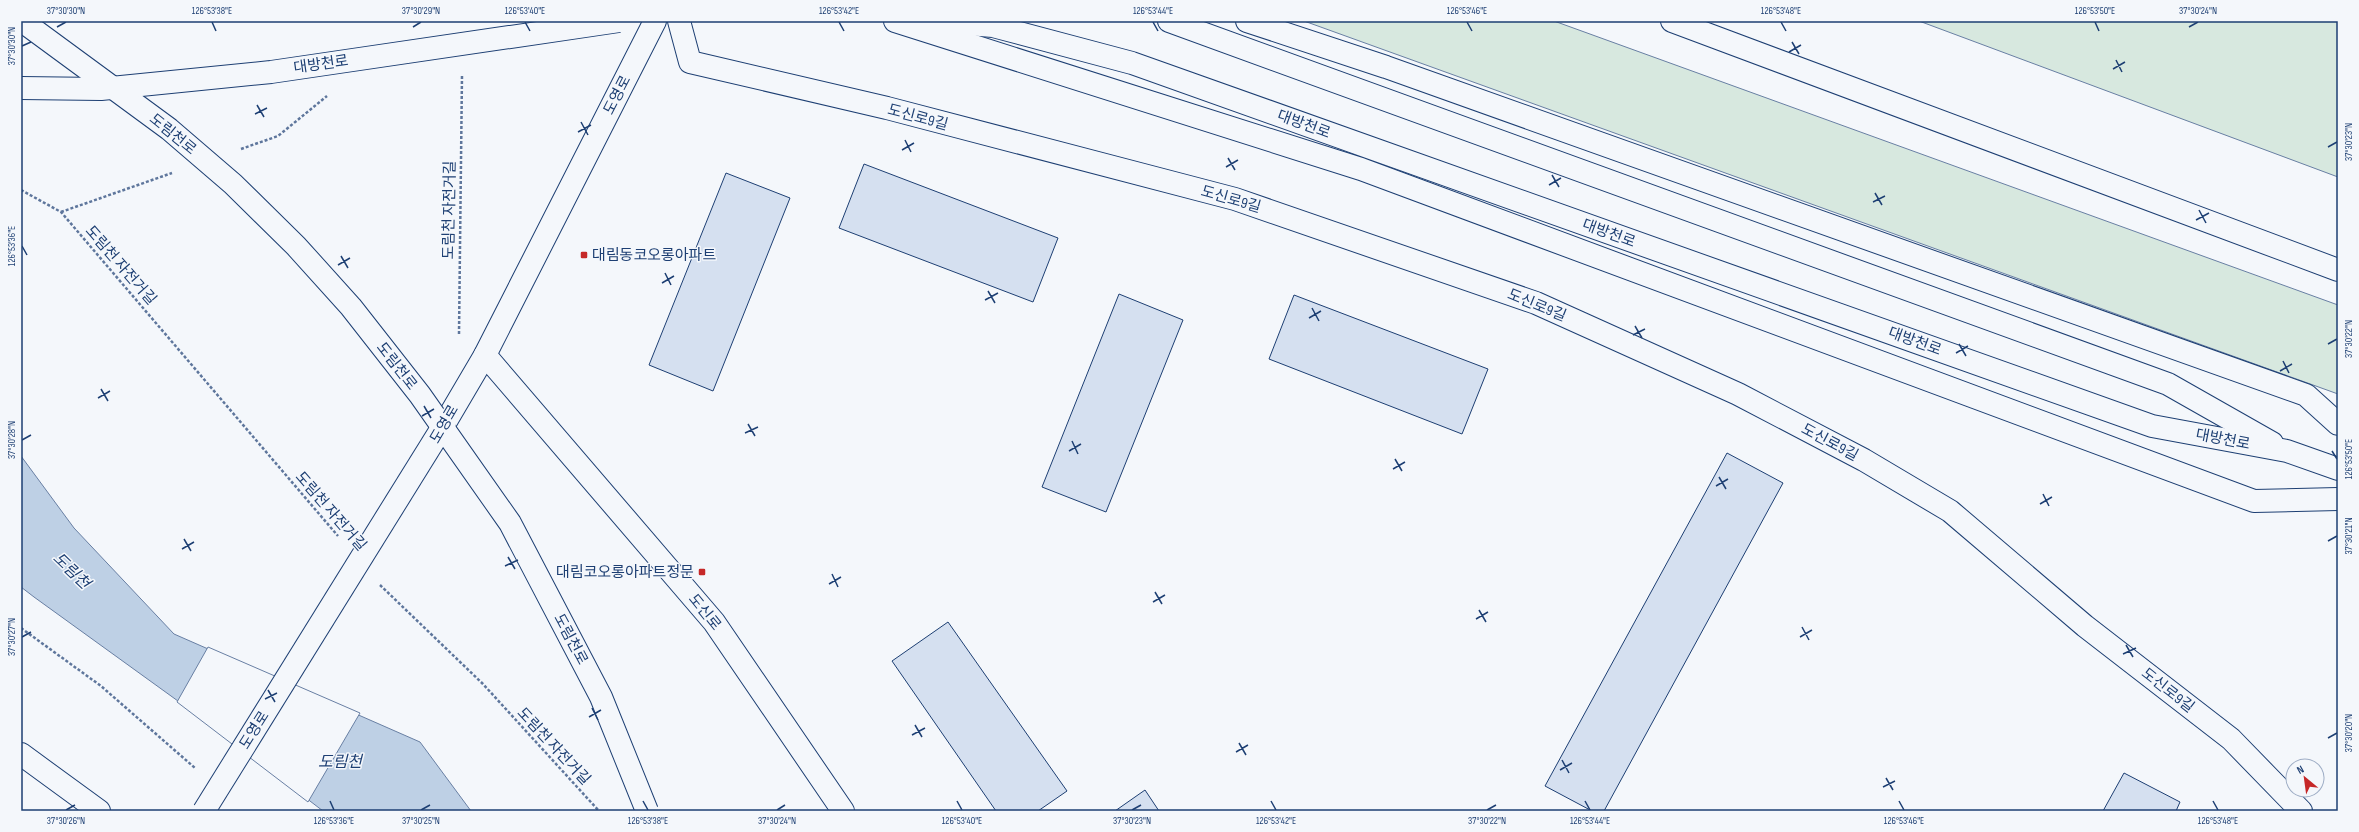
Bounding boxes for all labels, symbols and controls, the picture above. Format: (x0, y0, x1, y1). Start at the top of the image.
text: 37°30'30"N (47, 5, 85, 17)
text: 126°53'38"E (192, 5, 232, 17)
text: 37°30'29"N (402, 5, 440, 17)
text: 126°53'40"E (505, 5, 545, 17)
text: 126°53'42"E (819, 5, 859, 17)
text: 126°53'44"E (1133, 5, 1173, 17)
text: 126°53'46"E (1447, 5, 1487, 17)
text: 126°53'48"E (1761, 5, 1801, 17)
text: 126°53'50"E (2075, 5, 2115, 17)
text: 37°30'24"N (2179, 5, 2217, 17)
text: 37°30'30"N (6, 27, 18, 65)
street label: 대방천로 (292, 51, 350, 78)
street label: 도영로 (600, 72, 635, 118)
street label: 도신로9길 (886, 100, 950, 135)
street label: 대방천로 (1275, 106, 1333, 143)
street label: 도림천로 (145, 110, 200, 159)
text: 37°30'23"N (2343, 123, 2355, 161)
street label: 도림천 자전거길 (439, 160, 460, 260)
street label: 도신로9길 (1199, 182, 1263, 217)
street label: 대방천로 (1580, 215, 1638, 252)
street label: 도림천 자전거길 (81, 222, 160, 309)
text: 126°53'36"E (6, 226, 18, 266)
place label: 대림동코오롱아파트 (592, 246, 716, 265)
marker: 대림동코오롱아파트 (579, 250, 589, 260)
street label: 도신로9길 (1505, 285, 1569, 326)
text: 37°30'22"N (2343, 320, 2355, 358)
street label: 대방천로 (1886, 323, 1944, 360)
street label: 도림천로 (372, 339, 421, 394)
street label: 도영로 (426, 402, 463, 447)
street label: 도신로9길 (1798, 420, 1862, 465)
text: 37°30'28"N (6, 421, 18, 459)
street label: 대방천로 (2194, 425, 2252, 454)
text: 126°53'50"E (2343, 439, 2355, 479)
street label: 도림천 자전거길 (291, 468, 370, 555)
text: 37°30'21"N (2343, 517, 2355, 555)
water label: 도림천 (48, 549, 95, 595)
place label: 대림코오롱아파트정문 (556, 563, 694, 582)
marker: 대림코오롱아파트정문 (697, 567, 707, 577)
street label: 도신로 (684, 590, 725, 634)
street label: 도림천로 (549, 610, 592, 668)
text: 37°30'27"N (6, 618, 18, 656)
street label: 도신로9길 (2137, 664, 2198, 717)
street label: 도림천 자전거길 (513, 704, 594, 789)
street label: 도영로 (235, 708, 273, 753)
text: 37°30'20"N (2343, 714, 2355, 752)
water label: 도림천 (318, 753, 364, 772)
north arrow (2285, 758, 2325, 798)
text: N (2295, 763, 2306, 777)
text: 37°30'26"N (47, 815, 85, 827)
text: 126°53'36"E (314, 815, 354, 827)
text: 37°30'25"N (402, 815, 440, 827)
text: 126°53'38"E (628, 815, 668, 827)
text: 37°30'24"N (758, 815, 796, 827)
text: 126°53'40"E (942, 815, 982, 827)
text: 37°30'23"N (1113, 815, 1151, 827)
text: 126°53'42"E (1256, 815, 1296, 827)
text: 37°30'22"N (1468, 815, 1506, 827)
text: 126°53'44"E (1570, 815, 1610, 827)
text: 126°53'46"E (1884, 815, 1924, 827)
text: 126°53'48"E (2198, 815, 2238, 827)

